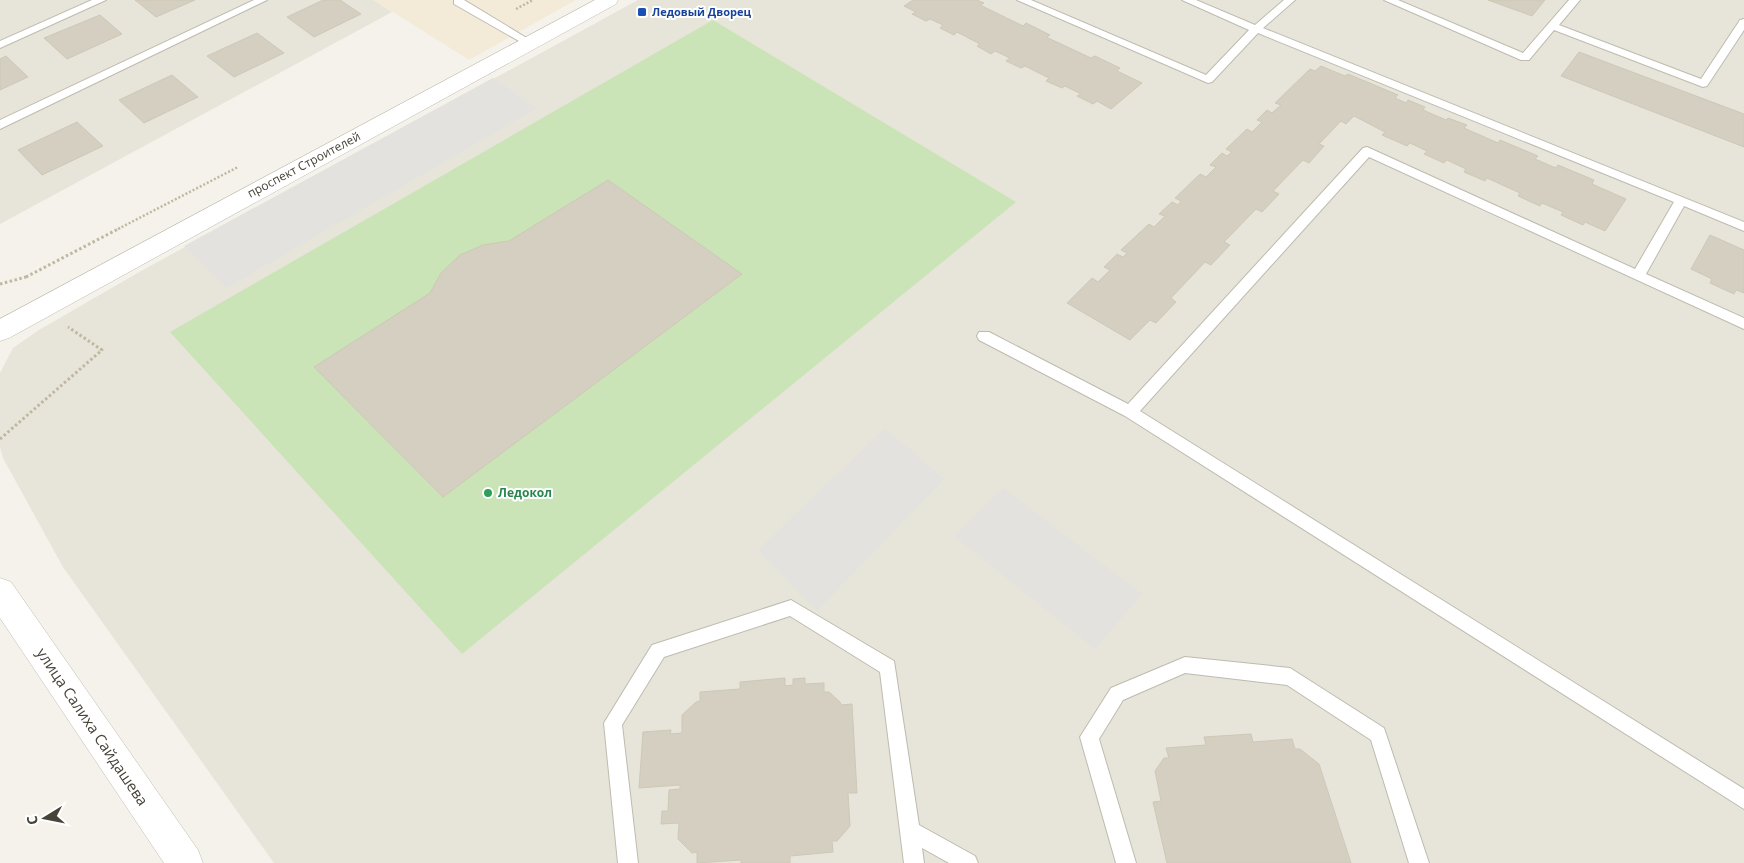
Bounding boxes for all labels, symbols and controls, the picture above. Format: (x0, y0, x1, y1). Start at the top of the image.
place label: Ледовый Дворец (652, 4, 751, 19)
marker: Ледовый Дворец (636, 6, 648, 18)
street label: проспект Строителей (244, 127, 363, 202)
place label: Ледокол (498, 484, 552, 501)
marker: Ледокол (482, 487, 494, 499)
street label: улица Салиха Сайдашева (32, 644, 153, 809)
north arrow (20, 793, 70, 843)
text: С (22, 814, 42, 826)

